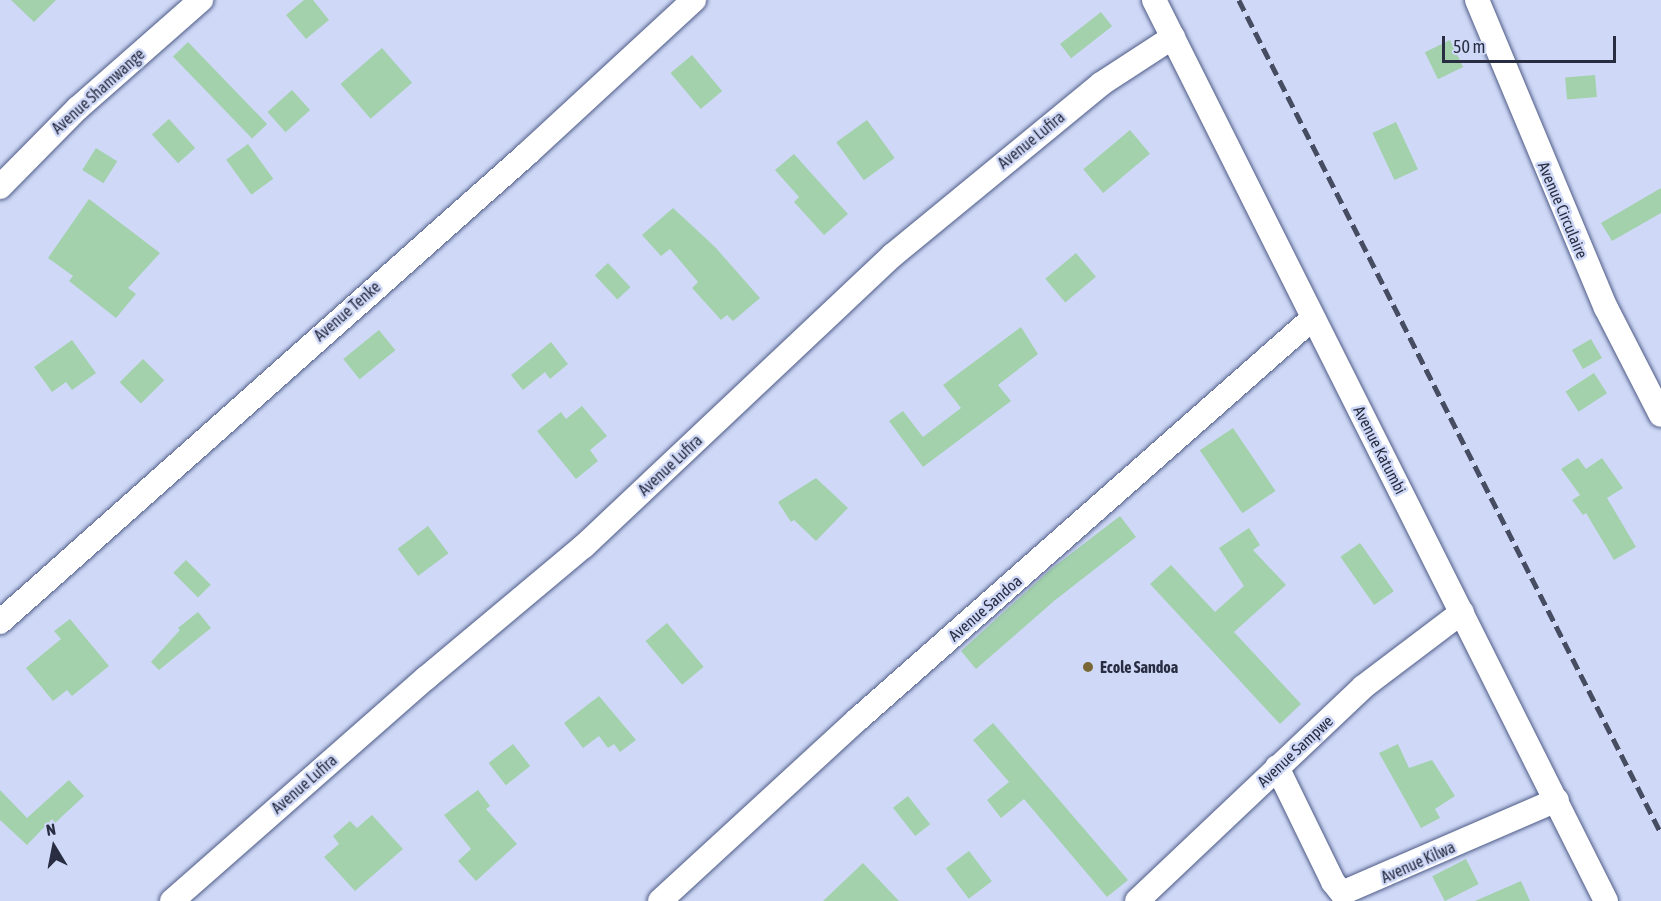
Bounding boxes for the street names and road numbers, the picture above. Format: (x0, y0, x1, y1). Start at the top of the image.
street label: Avenue Shamwange (48, 44, 148, 138)
street label: Avenue Lufira (994, 107, 1068, 173)
street label: Avenue Circulaire (1534, 159, 1592, 261)
street label: Avenue Tenke (310, 277, 384, 345)
street label: Avenue Katumbi (1350, 403, 1410, 497)
street label: Avenue Lufira (634, 431, 706, 499)
street label: Avenue Sandoa (944, 571, 1026, 645)
street label: Avenue Sampwe (1253, 711, 1337, 791)
street label: Avenue Lufira (267, 750, 341, 818)
street label: Avenue Kilwa (1378, 837, 1458, 887)

